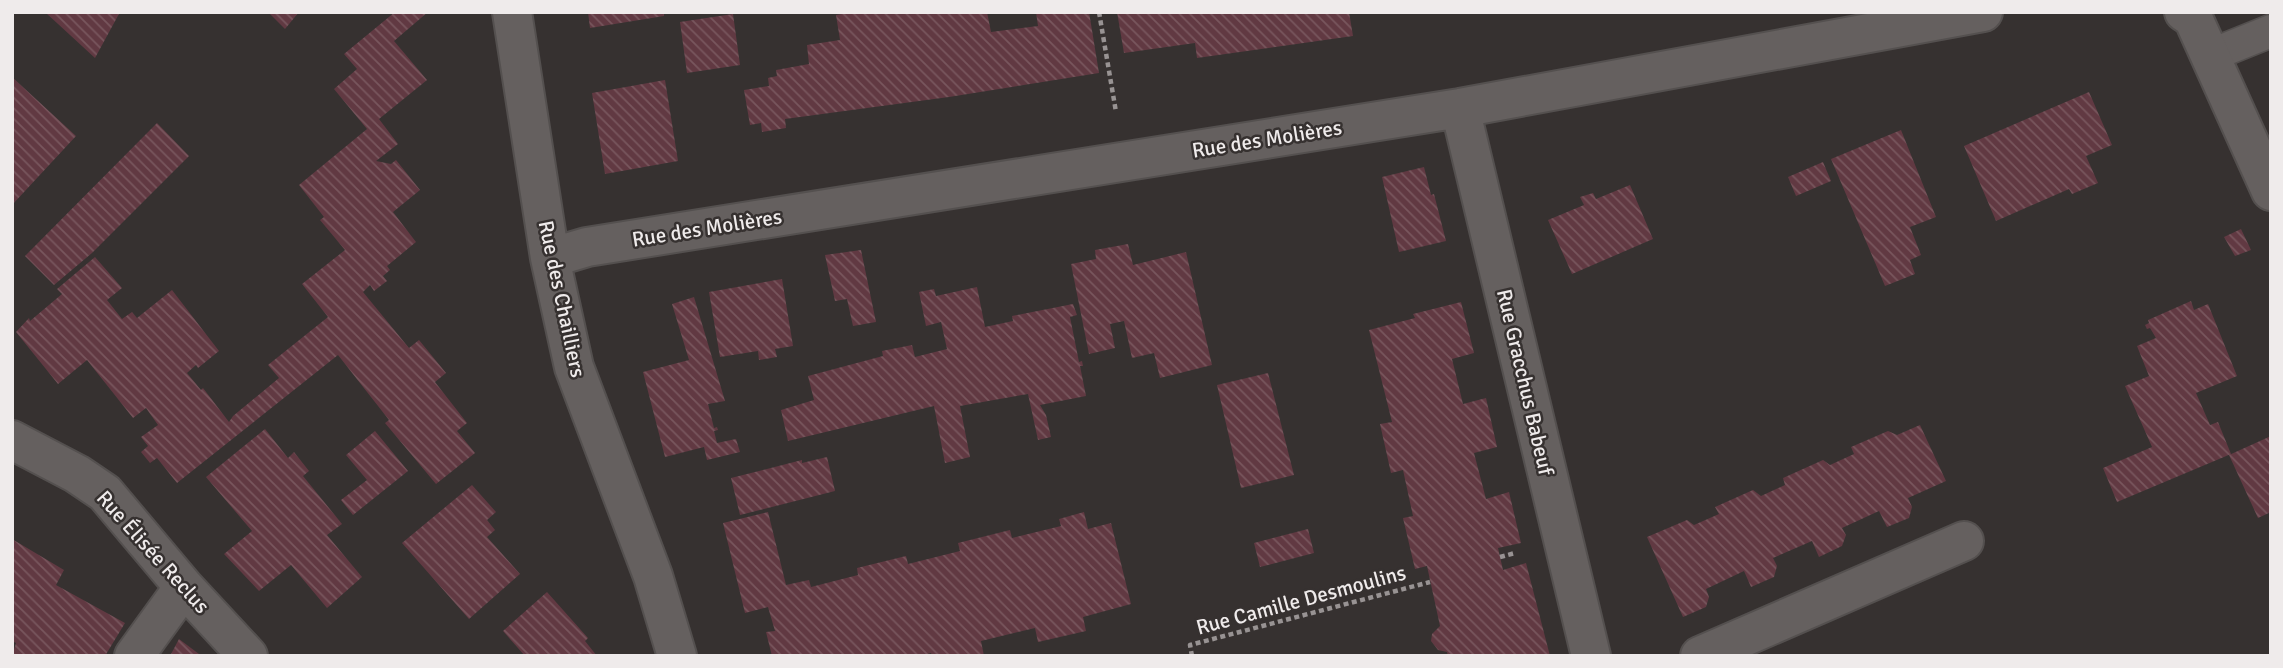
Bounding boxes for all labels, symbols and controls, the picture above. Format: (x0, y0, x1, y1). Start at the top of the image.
street label: Rue des Molières (1190, 114, 1344, 164)
street label: Rue des Molières (630, 203, 784, 253)
street label: Rue des Chailliers (533, 218, 591, 380)
street label: Rue Gracchus Babeuf (1491, 286, 1559, 479)
street label: Rue Élisée Reclus (91, 485, 215, 619)
street label: Rue Camille Desmoulins (1193, 559, 1409, 641)

